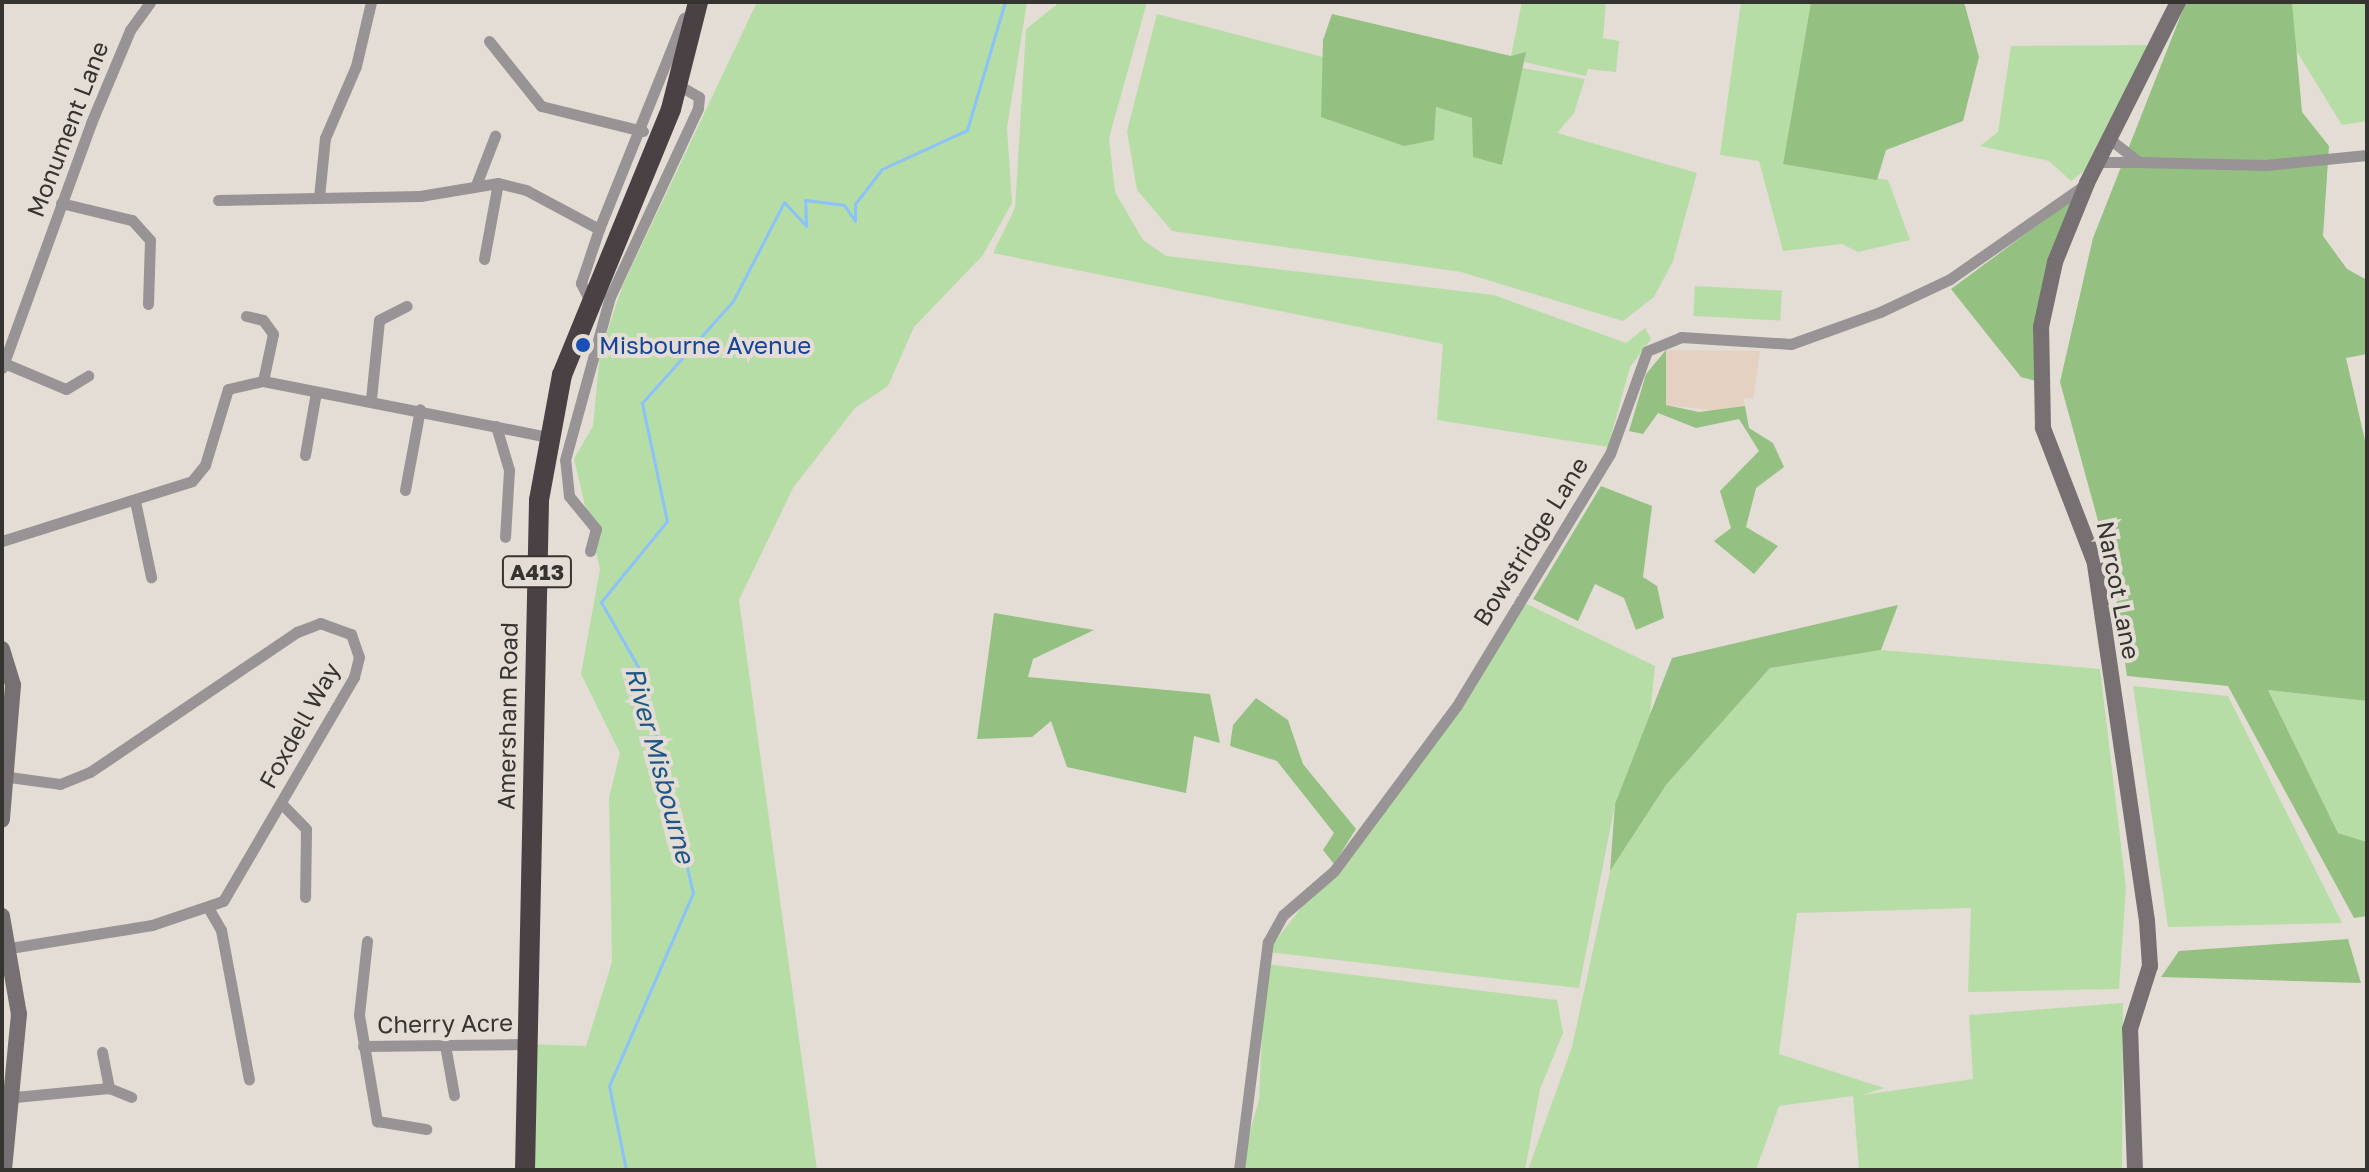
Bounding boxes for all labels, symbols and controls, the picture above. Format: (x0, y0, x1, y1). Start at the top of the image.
street label: Monument Lane (20, 37, 114, 221)
place label: Misbourne Avenue (599, 331, 811, 359)
marker: Misbourne Avenue (574, 336, 592, 354)
street label: Bowstridge Lane (1467, 451, 1593, 631)
street label: Narcot Lane (2091, 518, 2147, 662)
road number: A413 (501, 554, 573, 590)
street label: Amersham Road (491, 622, 523, 810)
street label: Foxdell Way (253, 657, 345, 793)
water label: River Misbourne (619, 663, 701, 867)
street label: Cherry Acre (377, 1007, 513, 1039)

